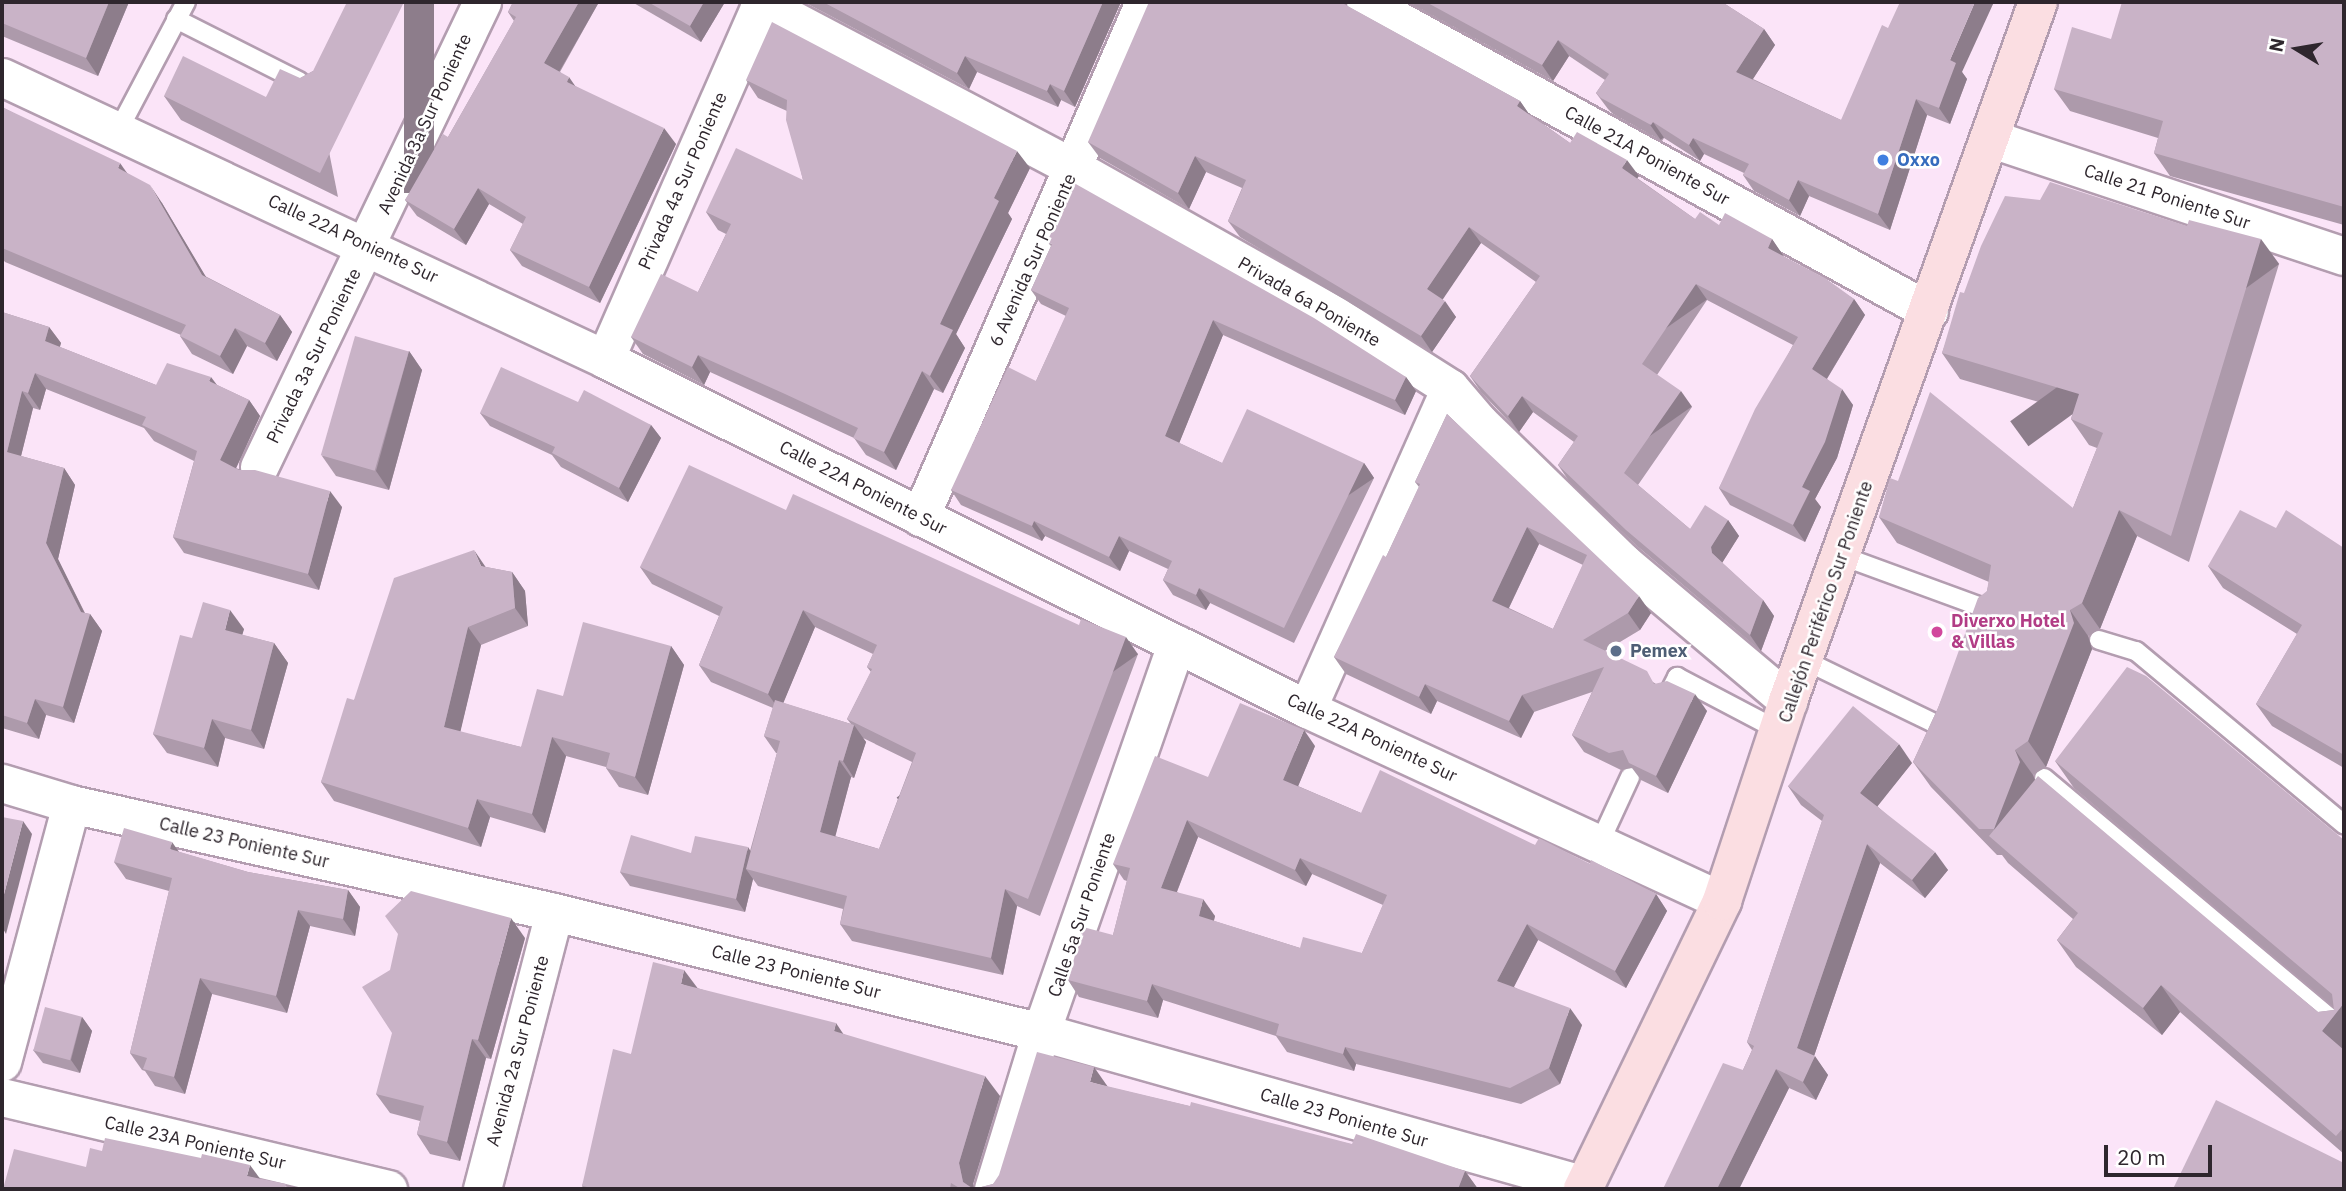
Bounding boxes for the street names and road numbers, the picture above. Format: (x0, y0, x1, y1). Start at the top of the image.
street label: Avenida 3a Sur Poniente (374, 30, 476, 218)
street label: Privada 4a Sur Poniente (634, 89, 732, 273)
street label: Calle 21A Poniente Sur (1561, 102, 1733, 210)
street label: Calle 21 Poniente Sur (2081, 160, 2253, 234)
street label: 6 Avenida Sur Poniente (985, 170, 1081, 350)
street label: Calle 22A Poniente Sur (265, 190, 441, 288)
street label: Privada 6a Poniente (1234, 252, 1384, 352)
street label: Privada 3a Sur Poniente (262, 265, 366, 447)
street label: Calle 22A Poniente Sur (776, 436, 950, 540)
street label: Callejón Periférico Sur Poniente (1774, 478, 1878, 726)
street label: Calle 22A Poniente Sur (1284, 689, 1460, 787)
street label: Calle 23 Poniente Sur (157, 813, 331, 873)
street label: Calle 5a Sur Poniente (1044, 830, 1120, 1000)
street label: Calle 23 Poniente Sur (709, 941, 883, 1003)
street label: Avenida 2a Sur Poniente (482, 953, 554, 1149)
street label: Calle 23 Poniente Sur (1258, 1084, 1430, 1152)
street label: Calle 23A Poniente Sur (102, 1112, 288, 1174)

